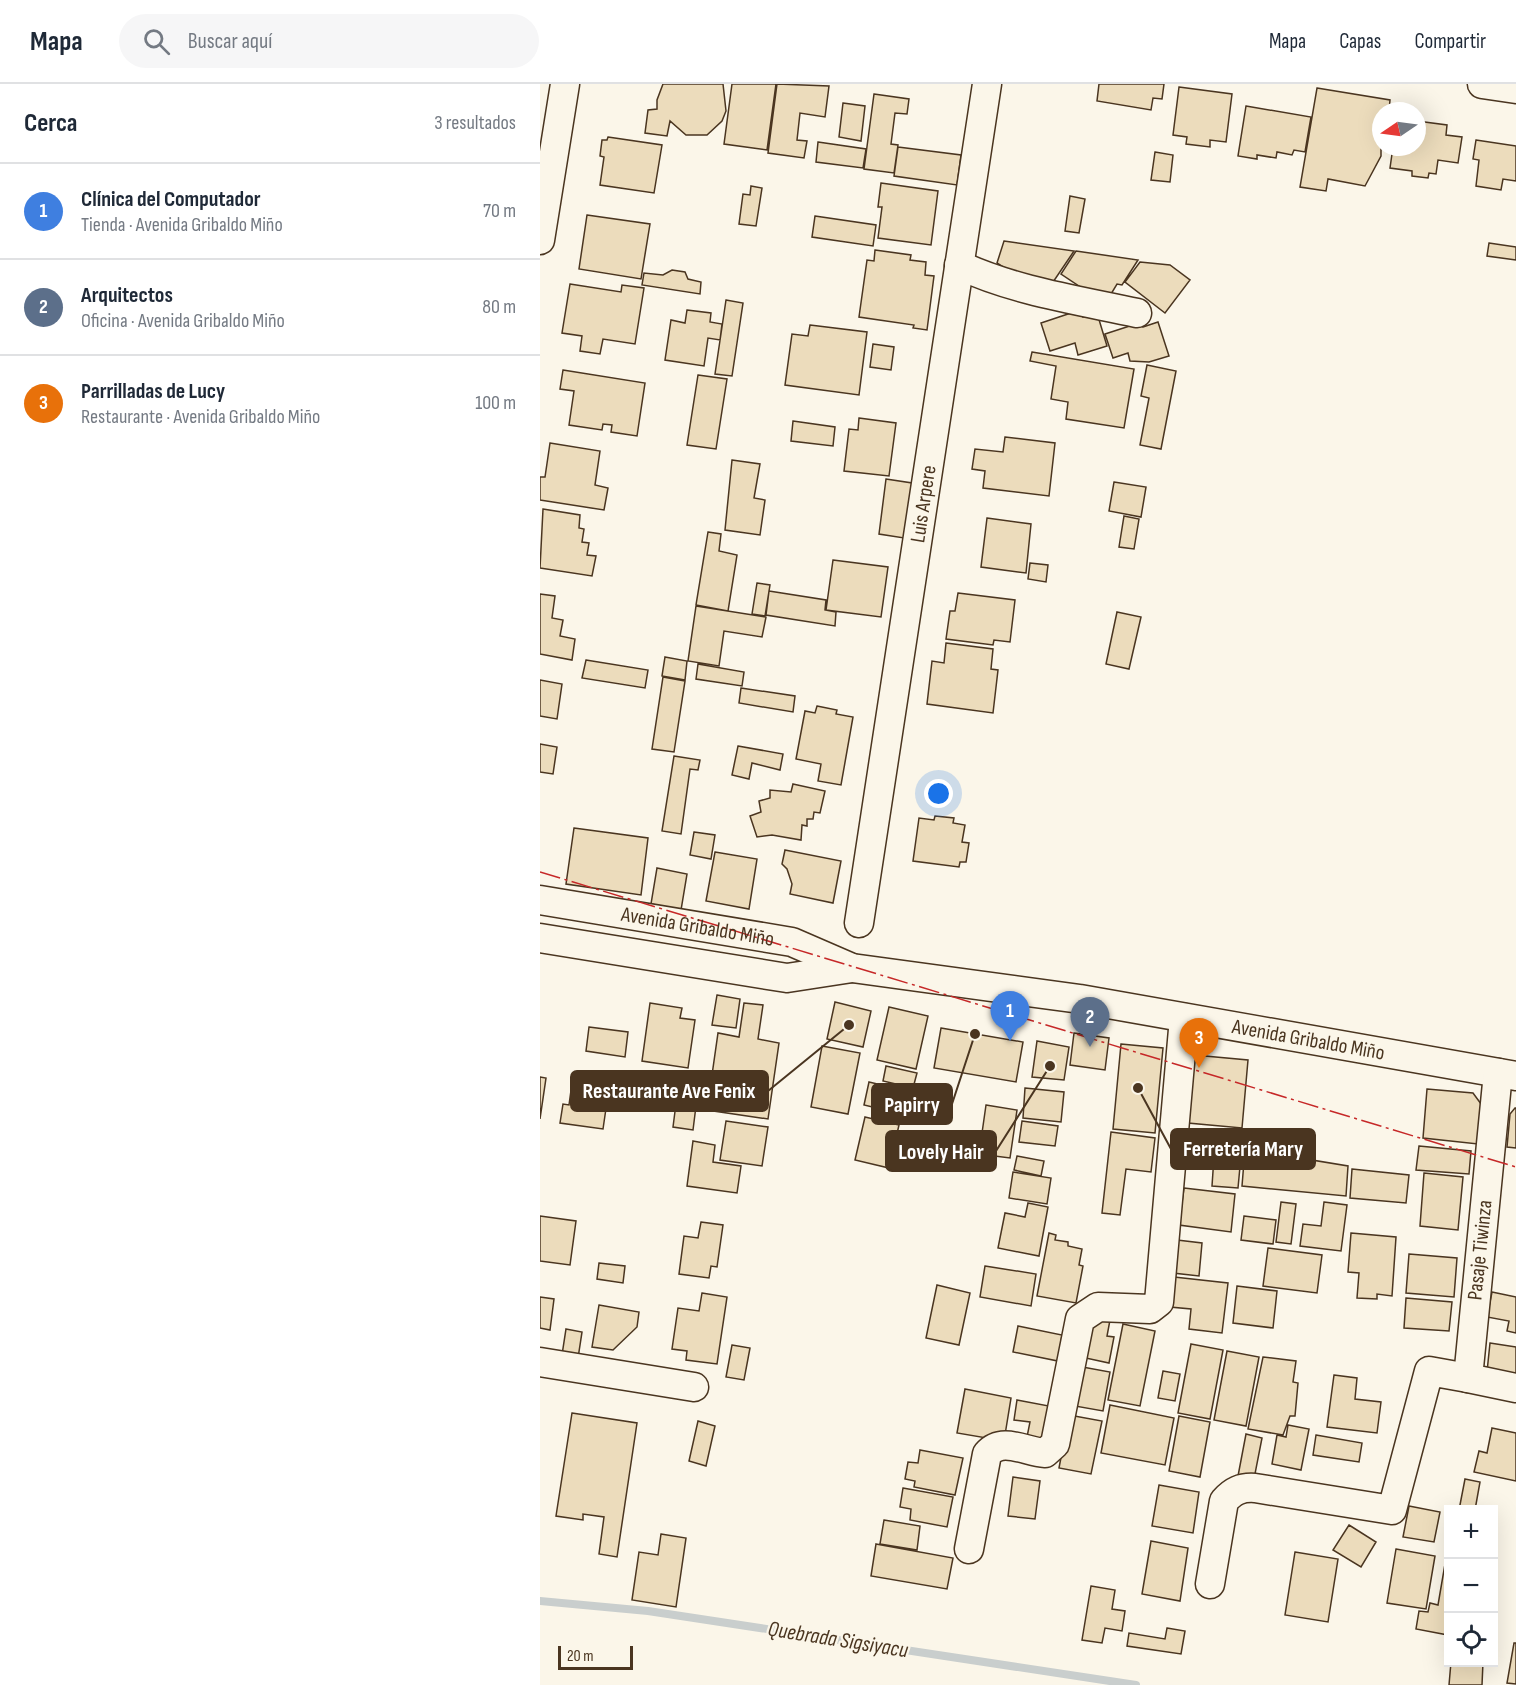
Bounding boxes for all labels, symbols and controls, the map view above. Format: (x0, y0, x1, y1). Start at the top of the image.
search box (119, 14, 539, 68)
text: Mapa (30, 25, 83, 58)
icon: search (140, 25, 173, 58)
text: Buscar aquí (188, 28, 272, 55)
text: Mapa (1269, 29, 1306, 54)
text: Capas (1339, 29, 1381, 54)
text: Compartir (1414, 29, 1486, 54)
north arrow (1372, 102, 1426, 156)
text: Cerca (24, 108, 77, 139)
text: 3 resultados (434, 111, 516, 135)
text: Clínica del Computador (81, 186, 261, 213)
text: 1 (40, 199, 47, 223)
text: 70 m (483, 199, 516, 223)
text: Tienda · Avenida Gribaldo Miño (81, 213, 283, 237)
text: Arquitectos (81, 282, 173, 309)
text: 2 (39, 295, 48, 319)
text: 80 m (482, 295, 516, 319)
text: Oficina · Avenida Gribaldo Miño (81, 309, 285, 333)
text: Parrilladas de Lucy (81, 378, 225, 405)
text: 3 (39, 391, 48, 415)
text: 100 m (475, 391, 516, 415)
text: Restaurante · Avenida Gribaldo Miño (81, 405, 320, 429)
street label: Luis Arpere (905, 463, 941, 544)
your location (924, 779, 953, 808)
street label: Avenida Gribaldo Miño (619, 901, 776, 951)
pin: 1 (990, 992, 1030, 1041)
pin: 2 (1070, 998, 1110, 1047)
street label: Avenida Gribaldo Miño (1229, 1013, 1387, 1065)
pin: 3 (1180, 1018, 1218, 1068)
callout: Restaurante Ave Fenix (571, 1071, 768, 1111)
text: Restaurante Ave Fenix (582, 1078, 756, 1105)
callout: Papirry (872, 1084, 952, 1124)
text: Papirry (884, 1092, 940, 1119)
callout: Ferretería Mary (1171, 1129, 1315, 1169)
callout: Lovely Hair (886, 1131, 996, 1171)
text: Ferretería Mary (1183, 1136, 1303, 1163)
text: Lovely Hair (898, 1139, 984, 1166)
street label: Pasaje Tiwinza (1462, 1199, 1498, 1301)
map controls (1444, 1505, 1498, 1667)
button: + (1444, 1505, 1498, 1559)
button: − (1444, 1559, 1498, 1613)
button: locate (1444, 1613, 1498, 1667)
water label: Quebrada Sigsiyacu (766, 1616, 910, 1664)
scale bar (558, 1643, 633, 1670)
text: 20 m (567, 1647, 594, 1666)

